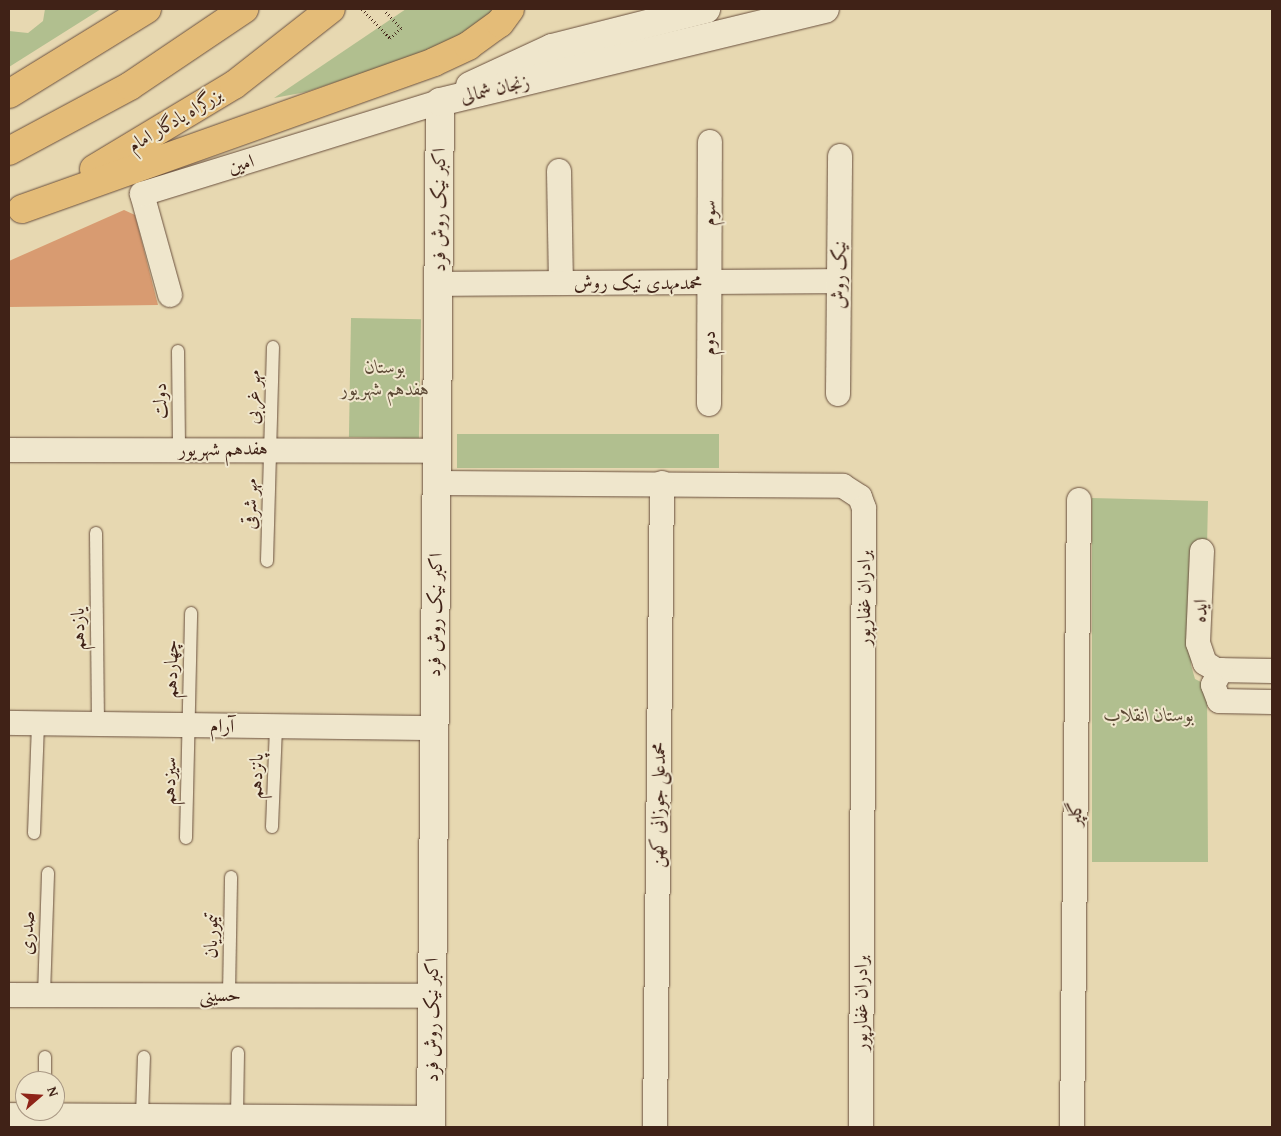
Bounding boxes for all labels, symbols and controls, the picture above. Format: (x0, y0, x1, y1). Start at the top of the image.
street label: زنجان شمالی (458, 70, 532, 108)
street label: بزرگراه یادگار امام (124, 83, 226, 157)
street label: اکبر نیک روش فرد (428, 148, 450, 272)
street label: امین (225, 149, 257, 179)
street label: سوم (697, 200, 721, 226)
street label: نیک روش (827, 241, 851, 309)
street label: محمدمهدی نیک روش (574, 272, 702, 294)
street label: دوم (698, 331, 720, 355)
park label: بوستان هفدهم شهریور (341, 356, 429, 400)
street label: مهر غربی (241, 369, 265, 425)
street label: دولت (148, 383, 172, 419)
street label: هفدهم شهریور (178, 437, 268, 461)
street label: مهر شرقی (238, 478, 262, 530)
street label: برادران غفارپور (853, 550, 875, 646)
street label: اکبر نیک روش فرد (423, 553, 447, 677)
street label: ایده (1188, 599, 1212, 623)
street label: یازدهم (66, 608, 90, 650)
street label: چهاردهم (159, 639, 183, 699)
park label: بوستان انقلاب (1104, 704, 1194, 726)
street label: آرام (210, 714, 234, 738)
street label: محمدعلی جوزانی کهن (646, 742, 670, 868)
street label: پانزدهم (244, 753, 268, 799)
street label: سیزدهم (157, 756, 181, 806)
street label: گلپر (1063, 801, 1087, 827)
street label: صدری (15, 910, 39, 956)
street label: تیموریان (199, 913, 223, 959)
street label: برادران غفارپور (850, 955, 872, 1051)
street label: اکبر نیک روش فرد (421, 958, 443, 1082)
street label: حسینی (199, 984, 241, 1006)
north arrow (15, 1071, 65, 1121)
text: N (42, 1084, 64, 1099)

